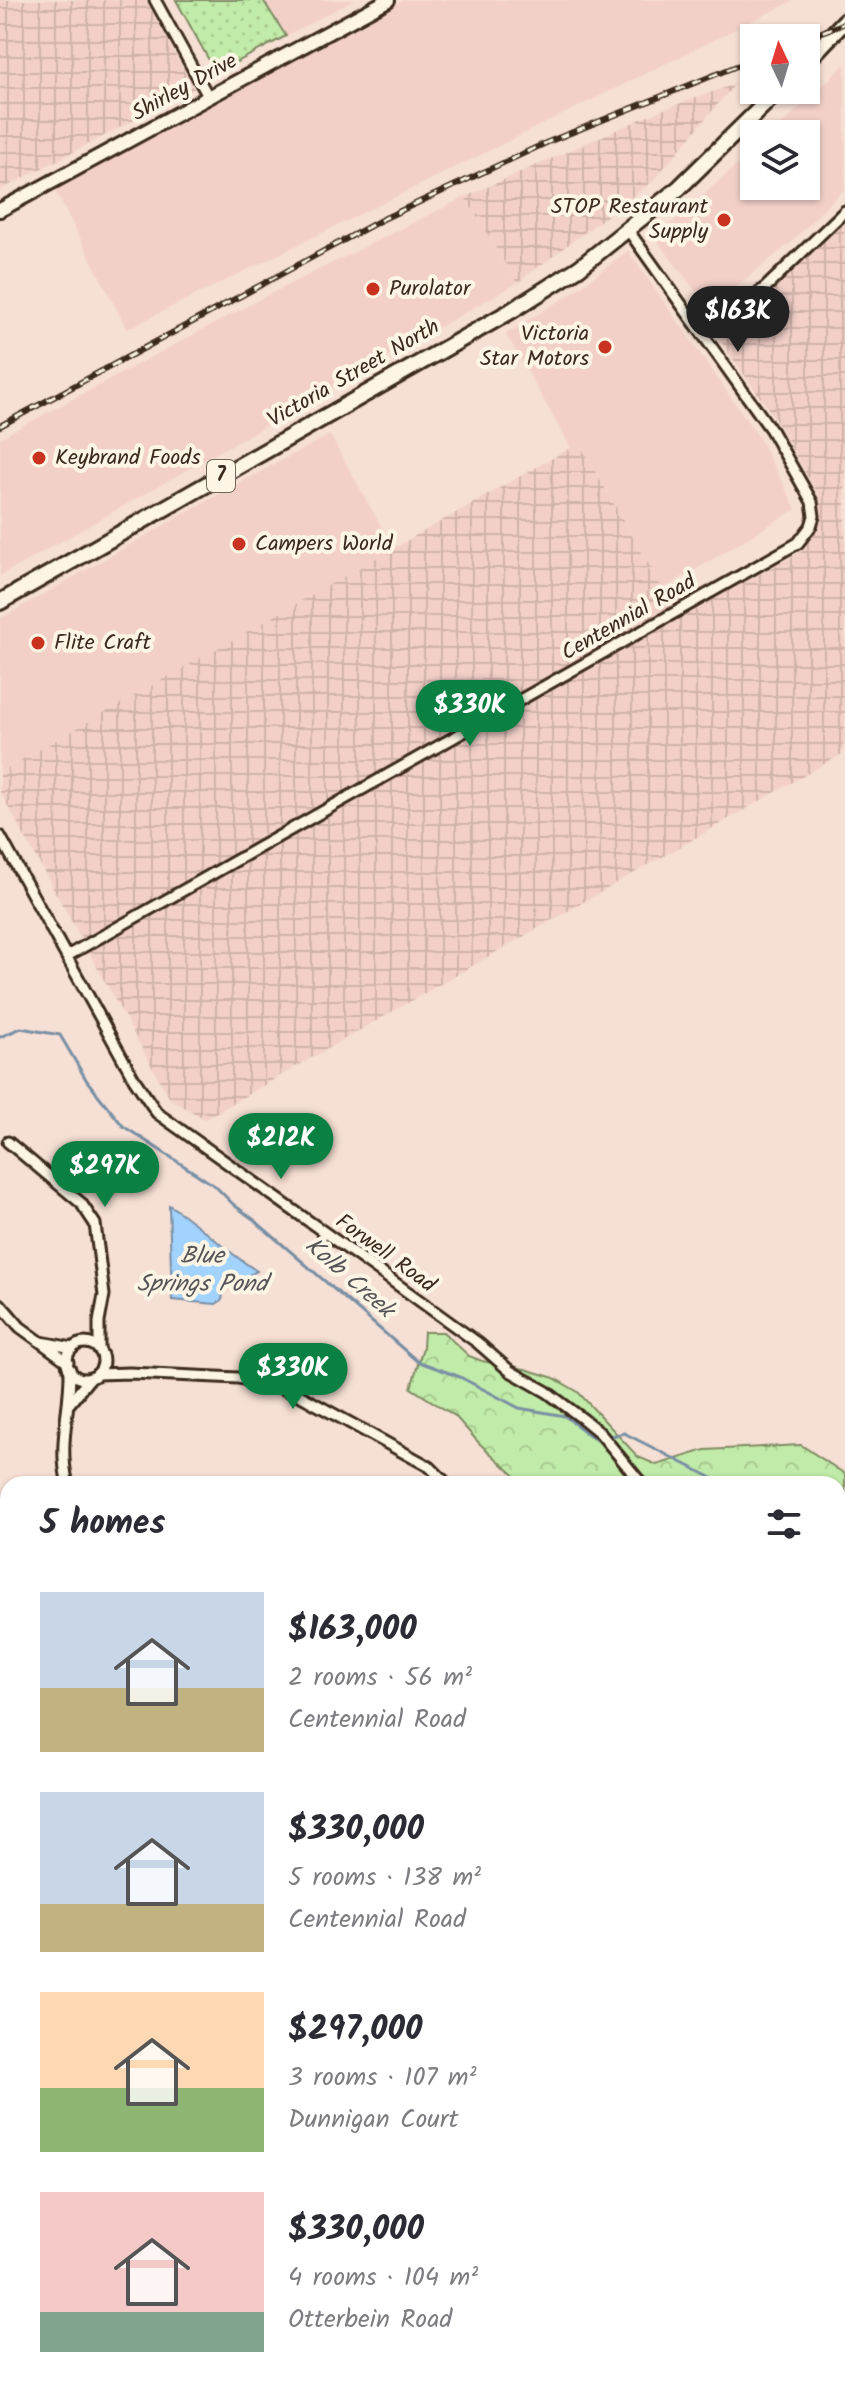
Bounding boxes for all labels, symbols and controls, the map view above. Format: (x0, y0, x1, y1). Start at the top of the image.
north arrow (740, 24, 820, 104)
map controls (740, 24, 820, 200)
street label: Shirley Drive (126, 44, 244, 132)
button: layers (740, 120, 820, 200)
place label: STOP Restaurant Supply (551, 190, 709, 250)
marker: STOP Restaurant Supply (715, 211, 733, 229)
place label: Purolator (389, 272, 472, 307)
marker: Purolator (364, 280, 382, 298)
pin: $163K (682, 286, 794, 354)
text: $163K (704, 291, 772, 333)
street label: Victoria Street North (261, 310, 447, 438)
place label: Victoria Star Motors (480, 317, 590, 377)
marker: Victoria Star Motors (596, 338, 614, 356)
place label: Keybrand Foods (55, 441, 201, 476)
marker: Keybrand Foods (30, 449, 48, 467)
road number: 7 (207, 460, 235, 492)
place label: Campers World (255, 527, 394, 562)
marker: Campers World (230, 535, 248, 553)
street label: Centennial Road (555, 565, 704, 671)
place label: Flite Craft (54, 626, 151, 661)
marker: Flite Craft (29, 634, 47, 652)
pin: $330K (414, 680, 526, 748)
text: $330K (434, 685, 506, 727)
pin: $212K (225, 1113, 337, 1181)
text: $212K (246, 1118, 316, 1160)
pin: $297K (49, 1141, 161, 1209)
text: $297K (69, 1146, 141, 1188)
street label: Forwell Road (327, 1205, 444, 1303)
water label: Kolb Creek (295, 1228, 405, 1331)
water label: Blue Springs Pond (137, 1237, 272, 1304)
pin: $330K (237, 1343, 349, 1411)
text: $330K (257, 1348, 329, 1390)
text: 5 homes (40, 1497, 165, 1551)
icon: filters (762, 1502, 806, 1546)
text: $163,000 (288, 1603, 417, 1657)
icon: home (104, 1624, 200, 1720)
text: 2 rooms · 56 m² (288, 1657, 472, 1699)
text: Centennial Road (288, 1699, 466, 1741)
text: $330,000 (288, 1803, 424, 1857)
icon: home (104, 1824, 200, 1920)
text: 5 rooms · 138 m² (288, 1857, 481, 1899)
text: Centennial Road (288, 1899, 466, 1941)
text: $297,000 (288, 2003, 422, 2057)
icon: home (104, 2024, 200, 2120)
text: 3 rooms · 107 m² (288, 2057, 477, 2099)
text: Dunnigan Court (288, 2099, 459, 2141)
text: $330,000 (288, 2203, 424, 2257)
icon: home (104, 2224, 200, 2320)
text: 4 rooms · 104 m² (288, 2257, 478, 2299)
text: Otterbein Road (288, 2299, 452, 2341)

